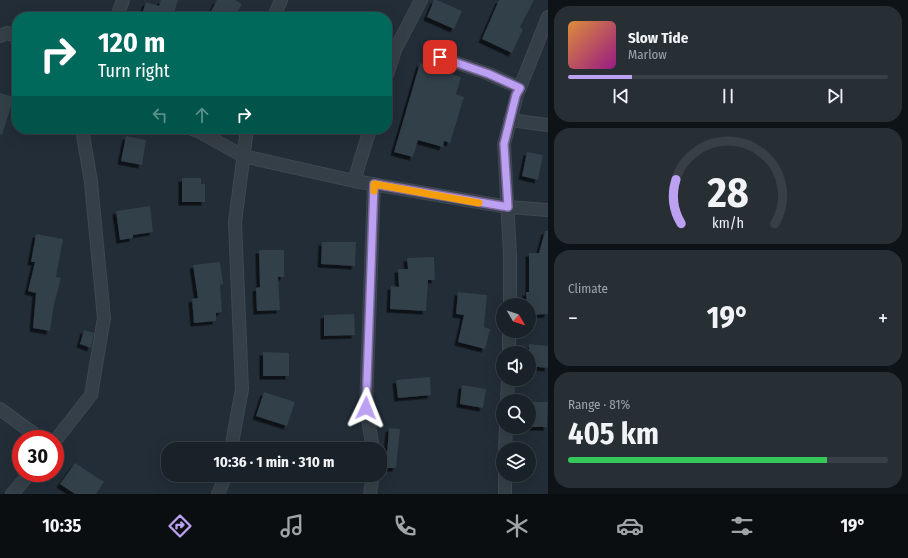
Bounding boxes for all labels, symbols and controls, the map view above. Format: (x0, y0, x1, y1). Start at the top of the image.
text: 120 m (98, 26, 165, 59)
icon: right (32, 28, 84, 80)
text: Slow Tide (628, 29, 688, 47)
pin (423, 40, 457, 74)
icon: arrive (429, 46, 451, 68)
text: Marlow (628, 47, 667, 62)
text: Turn right (98, 60, 170, 82)
icon: previous (610, 85, 632, 107)
icon: pause (717, 85, 739, 107)
icon: next (824, 85, 846, 107)
icon: left (149, 104, 171, 126)
icon: ahead (191, 104, 213, 126)
icon: right (233, 104, 255, 126)
text: 28 (706, 168, 749, 218)
text: km/h (712, 215, 744, 232)
text: Climate (568, 281, 608, 296)
north arrow (496, 298, 536, 338)
map controls (496, 298, 536, 482)
text: 19° (707, 300, 749, 336)
text: − (568, 305, 578, 332)
text: + (878, 305, 888, 332)
button: sound (496, 346, 536, 386)
position arrow (345, 387, 387, 429)
button: search (496, 394, 536, 434)
text: Range · 81% (568, 397, 630, 412)
text: 405 km (568, 416, 659, 452)
speed limit sign: 30 (12, 430, 64, 482)
button: layers (496, 442, 536, 482)
text: 10:36 · 1 min · 310 m (213, 453, 335, 471)
icon: directions (166, 512, 194, 540)
icon: music (278, 512, 306, 540)
icon: phone (391, 512, 419, 540)
icon: climate (503, 512, 531, 540)
icon: car (616, 512, 644, 540)
icon: filters (728, 512, 756, 540)
text: 10:35 (42, 515, 81, 537)
text: 19° (840, 515, 866, 537)

